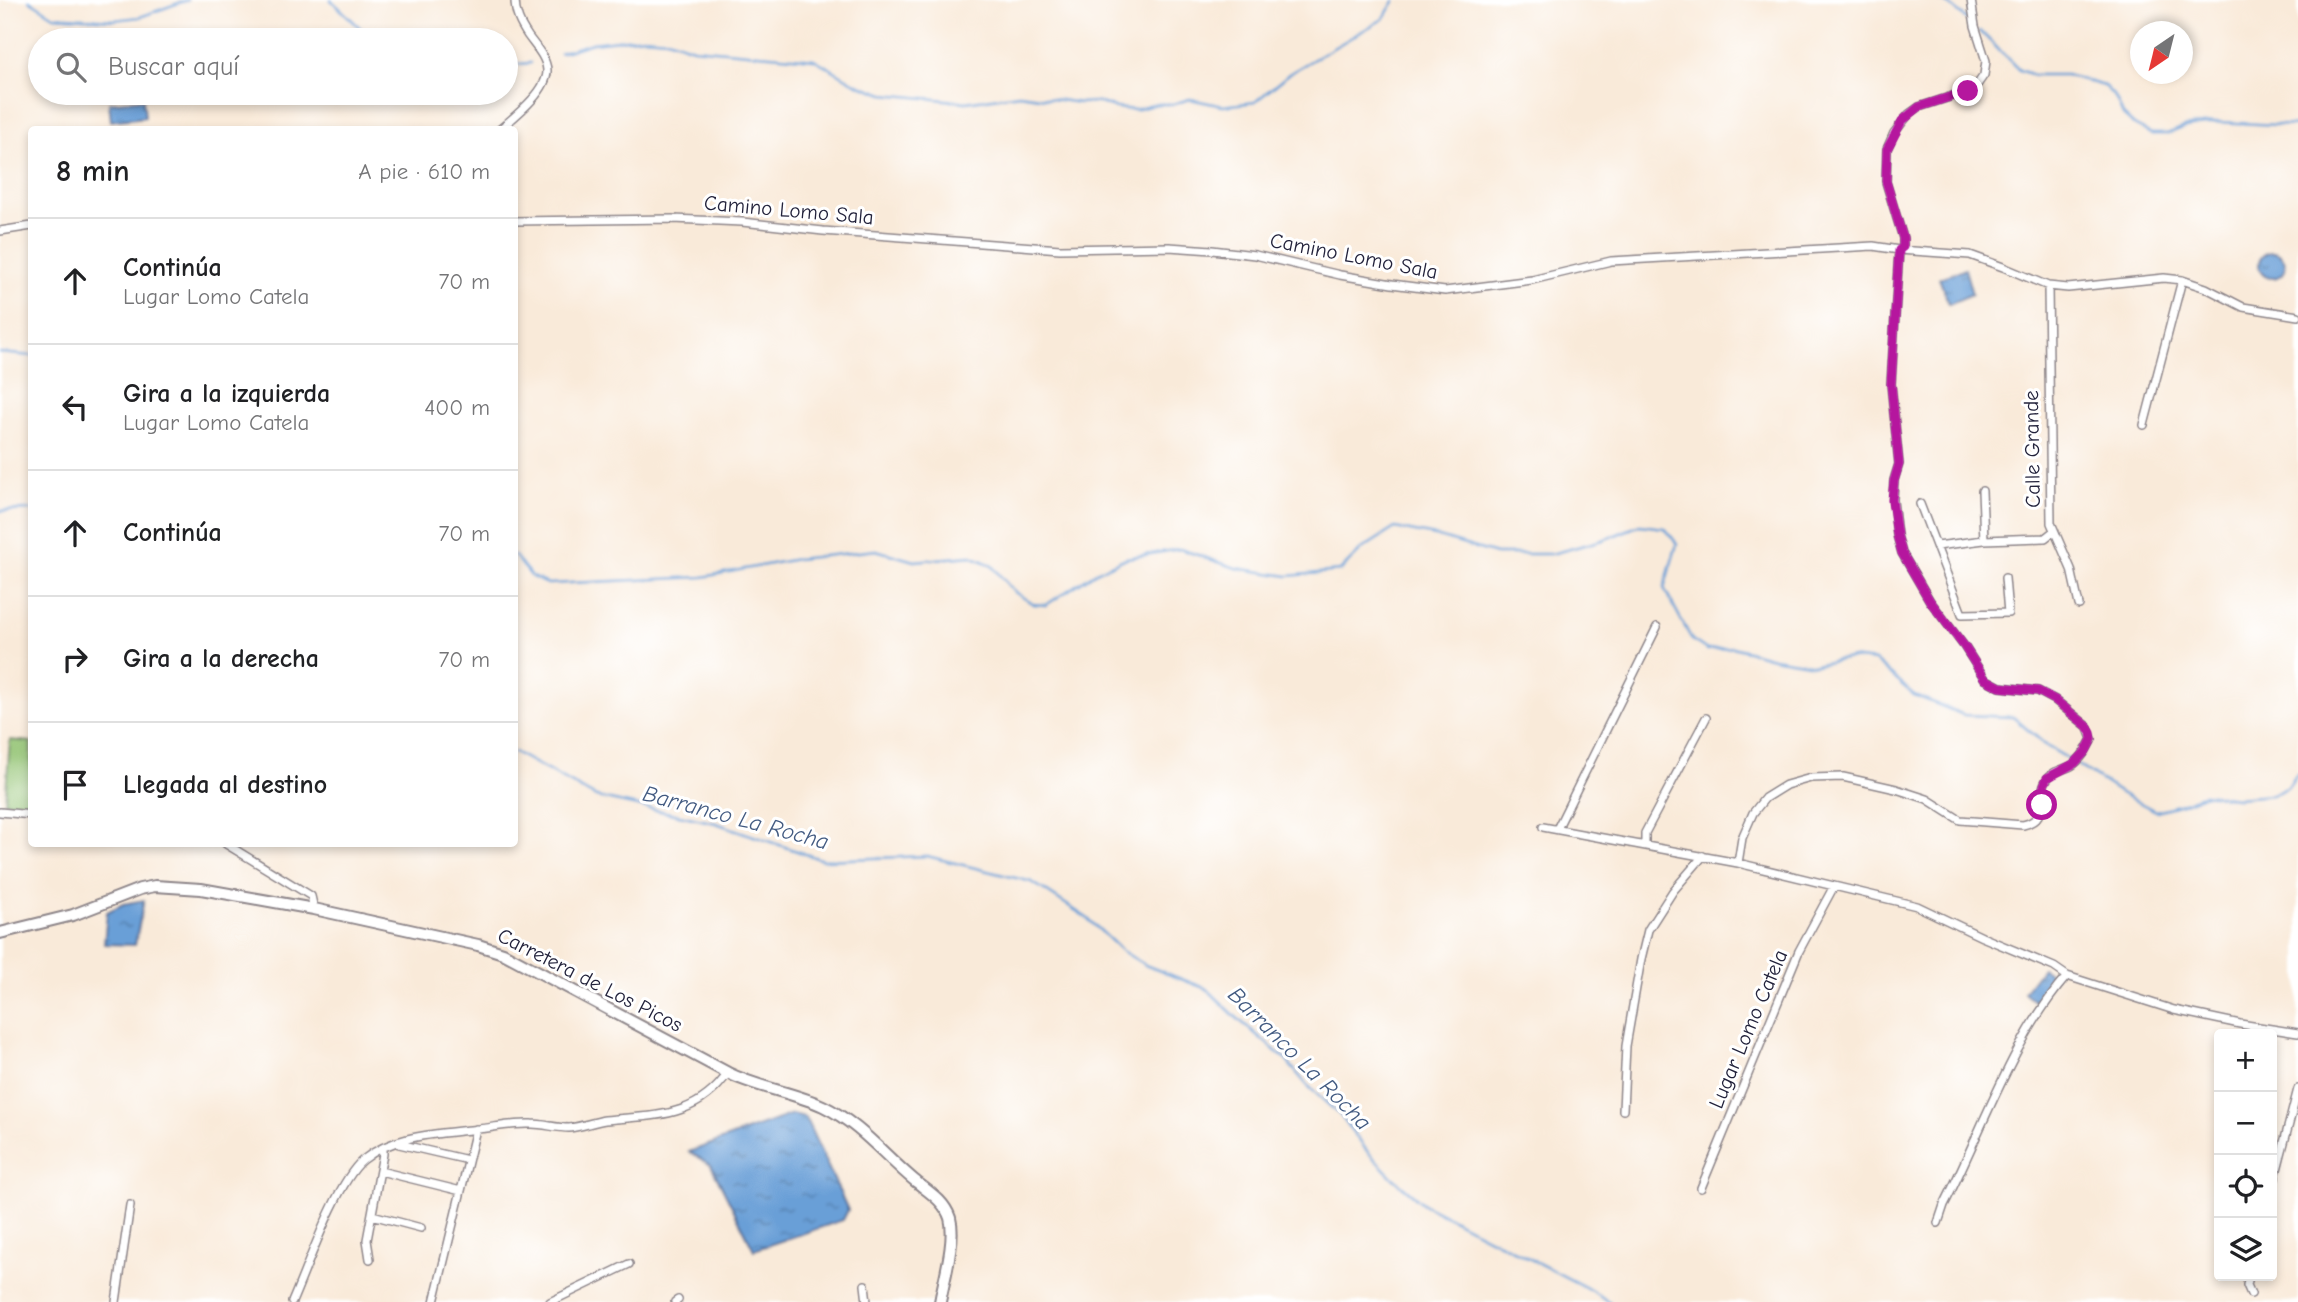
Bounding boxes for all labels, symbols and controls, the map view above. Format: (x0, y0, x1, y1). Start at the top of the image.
north arrow (2130, 21, 2193, 84)
search box (28, 28, 518, 105)
icon: search (52, 48, 90, 86)
text: Buscar aquí (108, 52, 239, 82)
route end (1952, 75, 1983, 106)
text: 8 min (56, 154, 130, 189)
text: A pie · 610 m (358, 158, 490, 185)
street label: Camino Lomo Sala (703, 191, 875, 229)
street label: Camino Lomo Sala (1268, 228, 1440, 284)
text: Continúa (123, 253, 222, 283)
icon: ahead (56, 262, 94, 300)
text: 70 m (438, 268, 490, 295)
text: Lugar Lomo Catela (123, 283, 309, 310)
text: Gira a la izquierda (123, 379, 330, 409)
icon: left (56, 388, 94, 426)
street label: Calle Grande (2019, 390, 2045, 508)
text: 400 m (424, 394, 490, 421)
text: Lugar Lomo Catela (123, 409, 309, 436)
icon: ahead (56, 514, 94, 552)
text: Continúa (123, 518, 222, 548)
text: 70 m (438, 520, 490, 547)
icon: right (56, 640, 94, 678)
text: Gira a la derecha (123, 644, 319, 674)
text: 70 m (438, 646, 490, 673)
icon: arrive (56, 766, 94, 804)
text: Llegada al destino (123, 770, 327, 800)
water label: Barranco La Rocha (640, 780, 832, 855)
route start (2026, 789, 2057, 820)
street label: Carretera de Los Picos (494, 923, 686, 1037)
street label: Lugar Lomo Catela (1704, 946, 1792, 1112)
water label: Barranco La Rocha (1222, 981, 1377, 1136)
map controls (2214, 1029, 2277, 1281)
button: + (2214, 1029, 2277, 1092)
button: − (2214, 1092, 2277, 1155)
button: locate (2214, 1155, 2277, 1218)
button: layers (2214, 1218, 2277, 1281)

